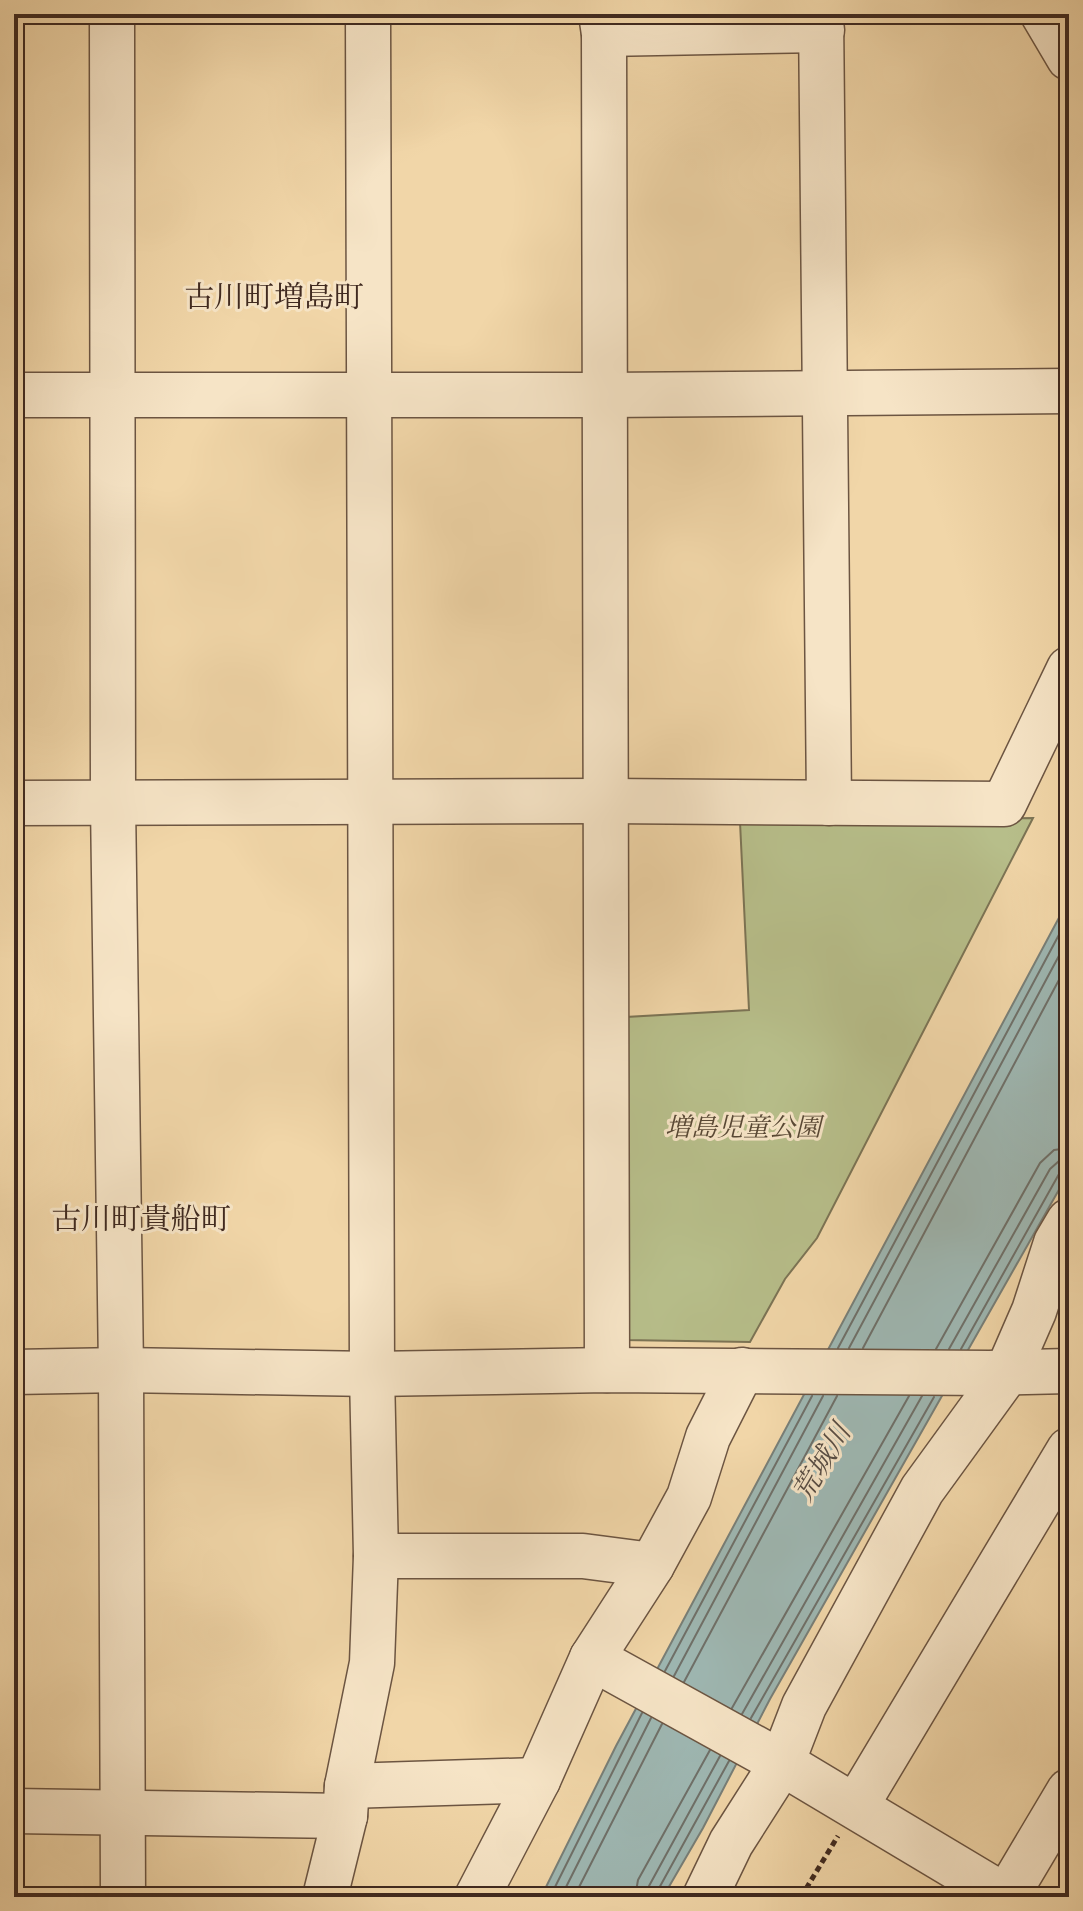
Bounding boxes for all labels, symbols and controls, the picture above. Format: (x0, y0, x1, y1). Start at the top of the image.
district label: 古川町増島町 (184, 278, 364, 315)
park label: 増島児童公園 (665, 1111, 825, 1143)
district label: 古川町貴船町 (51, 1200, 231, 1237)
water label: 荒城川 (785, 1415, 859, 1507)

